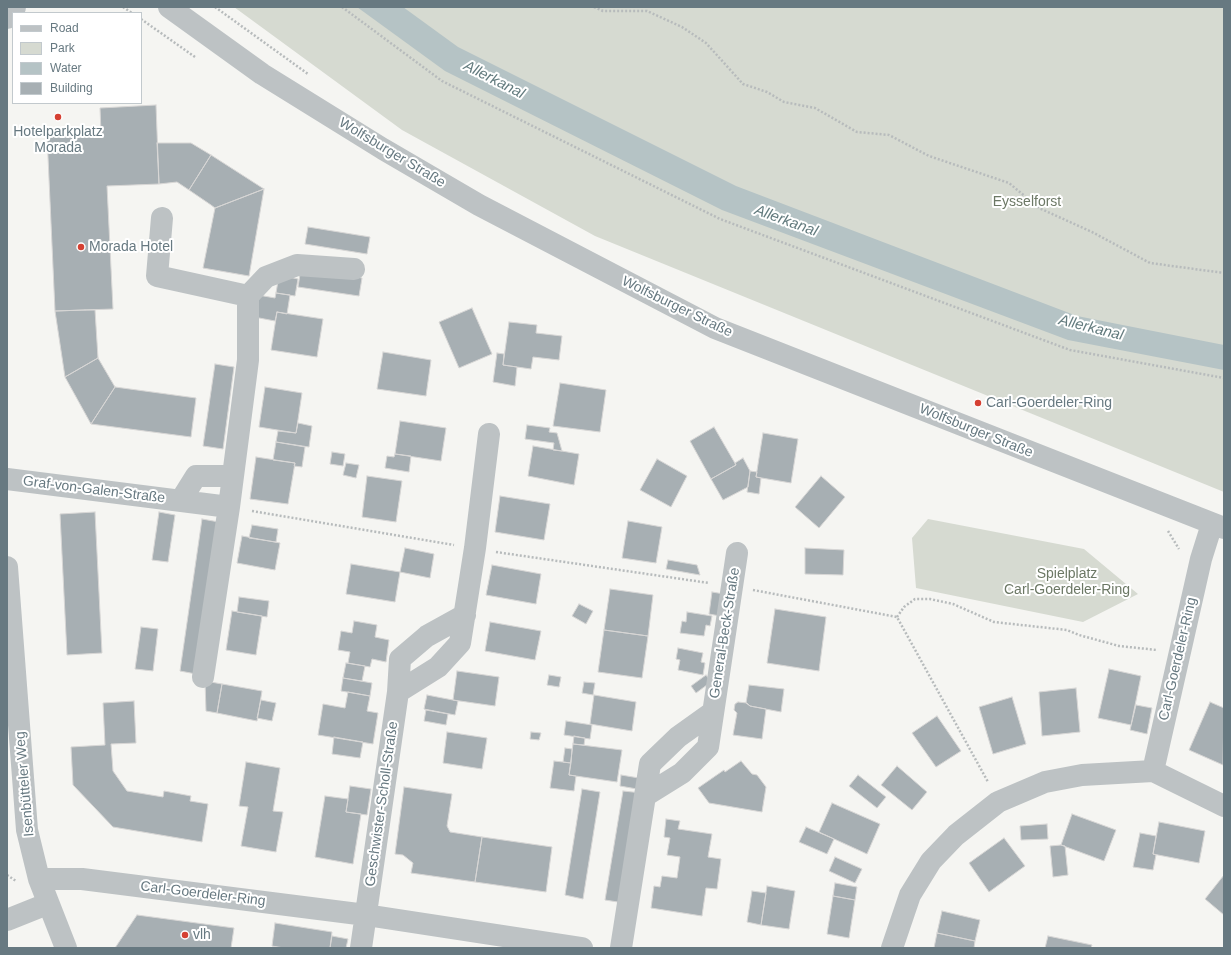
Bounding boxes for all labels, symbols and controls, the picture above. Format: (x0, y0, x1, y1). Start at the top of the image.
legend (12, 12, 142, 104)
text: Road (50, 21, 79, 35)
text: Park (50, 41, 75, 55)
water label: Allerkanal (461, 57, 527, 103)
text: Water (50, 61, 82, 75)
text: Building (50, 81, 93, 95)
marker: Hotelparkplatz Morada (53, 112, 63, 122)
street label: Wolfsburger Straße (336, 115, 448, 191)
place label: Hotelparkplatz Morada (13, 124, 103, 156)
park label: Eysselforst (993, 194, 1061, 210)
water label: Allerkanal (752, 201, 820, 241)
place label: Morada Hotel (89, 239, 173, 255)
marker: Morada Hotel (76, 242, 86, 252)
street label: Wolfsburger Straße (619, 273, 735, 341)
water label: Allerkanal (1057, 311, 1125, 345)
place label: Carl-Goerdeler-Ring (986, 395, 1112, 411)
marker: Carl-Goerdeler-Ring (973, 398, 983, 408)
street label: Wolfsburger Straße (917, 401, 1035, 461)
street label: Graf-von-Galen-Straße (22, 473, 166, 507)
street label: General-Beck-Straße (706, 566, 744, 700)
park label: Spielplatz Carl-Goerdeler-Ring (1004, 566, 1130, 598)
street label: Carl-Goerdeler-Ring (1156, 596, 1200, 722)
street label: Geschwister-Scholl-Straße (362, 720, 402, 888)
street label: Isenbütteler Weg (12, 731, 38, 837)
street label: Carl-Goerdeler-Ring (139, 878, 267, 910)
place label: vlh (193, 927, 211, 943)
marker: vlh (180, 930, 190, 940)

